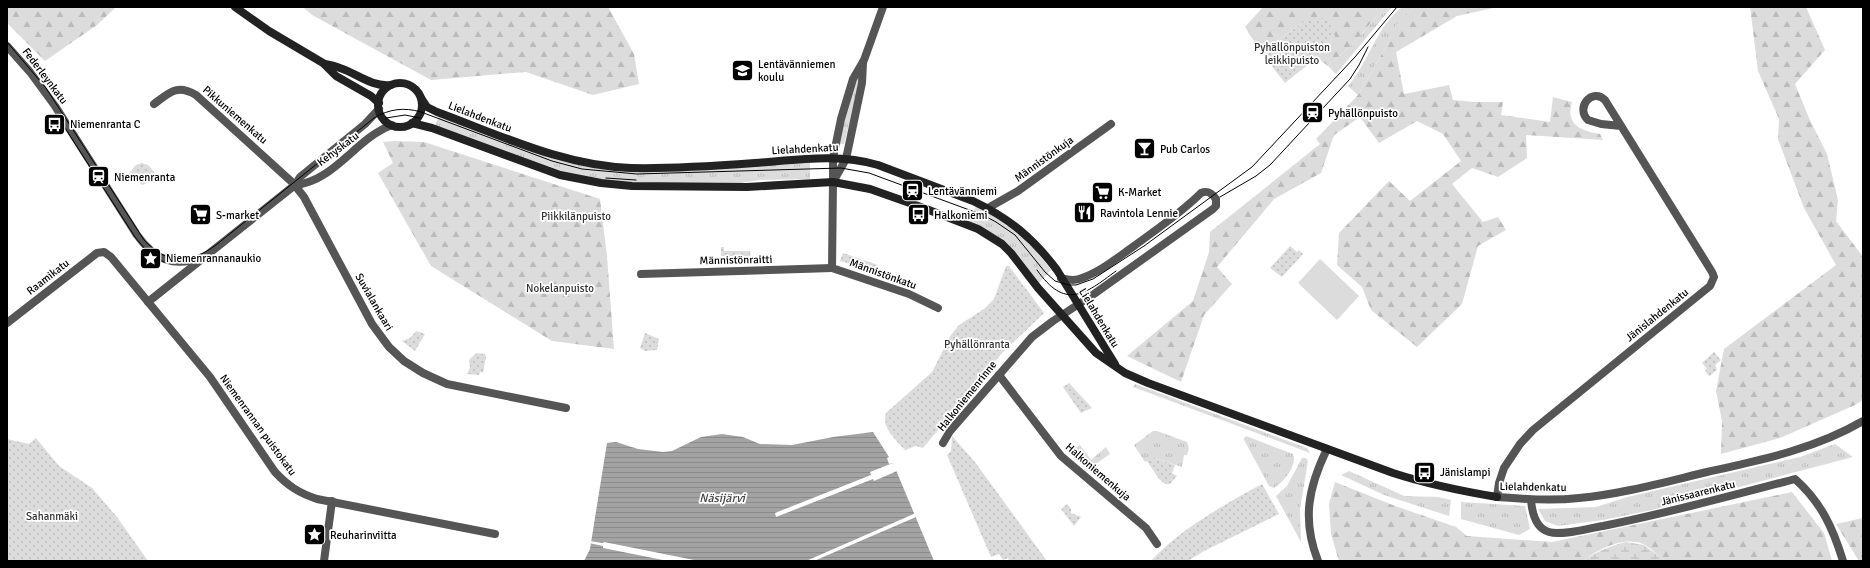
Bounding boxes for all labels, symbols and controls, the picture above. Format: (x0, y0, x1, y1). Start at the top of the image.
park label: Pyhällönpuiston leikkipuisto (1254, 41, 1330, 67)
street label: Federleynkatu (20, 45, 70, 107)
school or university icon: Lentävänniemen koulu (729, 57, 755, 83)
place label: Lentävänniemen koulu (758, 58, 836, 84)
street label: Pikkuniemenkatu (200, 83, 270, 147)
street label: Lielahdenkatu (446, 99, 514, 135)
station icon: Pyhällönpuisto (1299, 100, 1325, 126)
place label: Pyhällönpuisto (1328, 107, 1398, 120)
bus stop icon: Niemenranta C (41, 111, 67, 137)
place label: Niemenranta C (70, 118, 141, 131)
street label: Kehyskatu (315, 129, 361, 169)
street label: Männistönkuja (1012, 133, 1076, 185)
bar icon: Pub Carlos (1132, 136, 1158, 162)
street label: Lielahdenkatu (771, 141, 839, 157)
place label: Pub Carlos (1160, 143, 1210, 156)
station icon: Niemenranta (86, 164, 112, 190)
place label: Niemenranta (114, 171, 176, 184)
station icon: Lentävänniemi (900, 178, 926, 204)
supermarket icon: K-Market (1089, 179, 1115, 205)
place label: Lentävänniemi (928, 185, 997, 198)
place label: K-Market (1118, 186, 1162, 199)
restaurant icon: Ravintola Lennie (1071, 200, 1097, 226)
supermarket icon: S-market (188, 202, 214, 228)
bus stop icon: Halkoniemi (906, 202, 932, 228)
place label: Ravintola Lennie (1100, 207, 1178, 220)
place label: S-market (216, 209, 259, 222)
place label: Halkoniemi (934, 209, 987, 222)
park label: Piikkilänpuisto (541, 210, 611, 223)
place icon: Niemenrannanaukio (137, 245, 163, 271)
place label: Niemenrannanaukio (166, 252, 261, 265)
street label: Männistönraitti (699, 253, 773, 267)
street label: Raamikatu (24, 256, 72, 298)
street label: Männistönkatu (848, 256, 918, 292)
street label: Suvialankaari (352, 271, 396, 333)
park label: Nokelanpuisto (526, 282, 594, 295)
street label: Lielahdenkatu (1076, 286, 1122, 350)
street label: Jänislahdenkatu (1623, 286, 1691, 344)
park label: Pyhällönranta (944, 338, 1010, 351)
street label: Halkoniemenrinne (935, 358, 999, 434)
street label: Niemenrannan puistokatu (217, 372, 299, 478)
street label: Halkoniemenkuja (1063, 440, 1134, 504)
bus stop icon: Jänislampi (1411, 459, 1437, 485)
place label: Jänislampi (1440, 466, 1490, 479)
street label: Jänissaarenkatu (1659, 477, 1737, 509)
street label: Lielahdenkatu (1499, 480, 1567, 494)
water label: Näsijärvi (699, 491, 746, 506)
park label: Sahanmäki (26, 510, 78, 523)
place icon: Reuharinviitta (302, 522, 328, 548)
place label: Reuharinviitta (330, 529, 397, 542)

